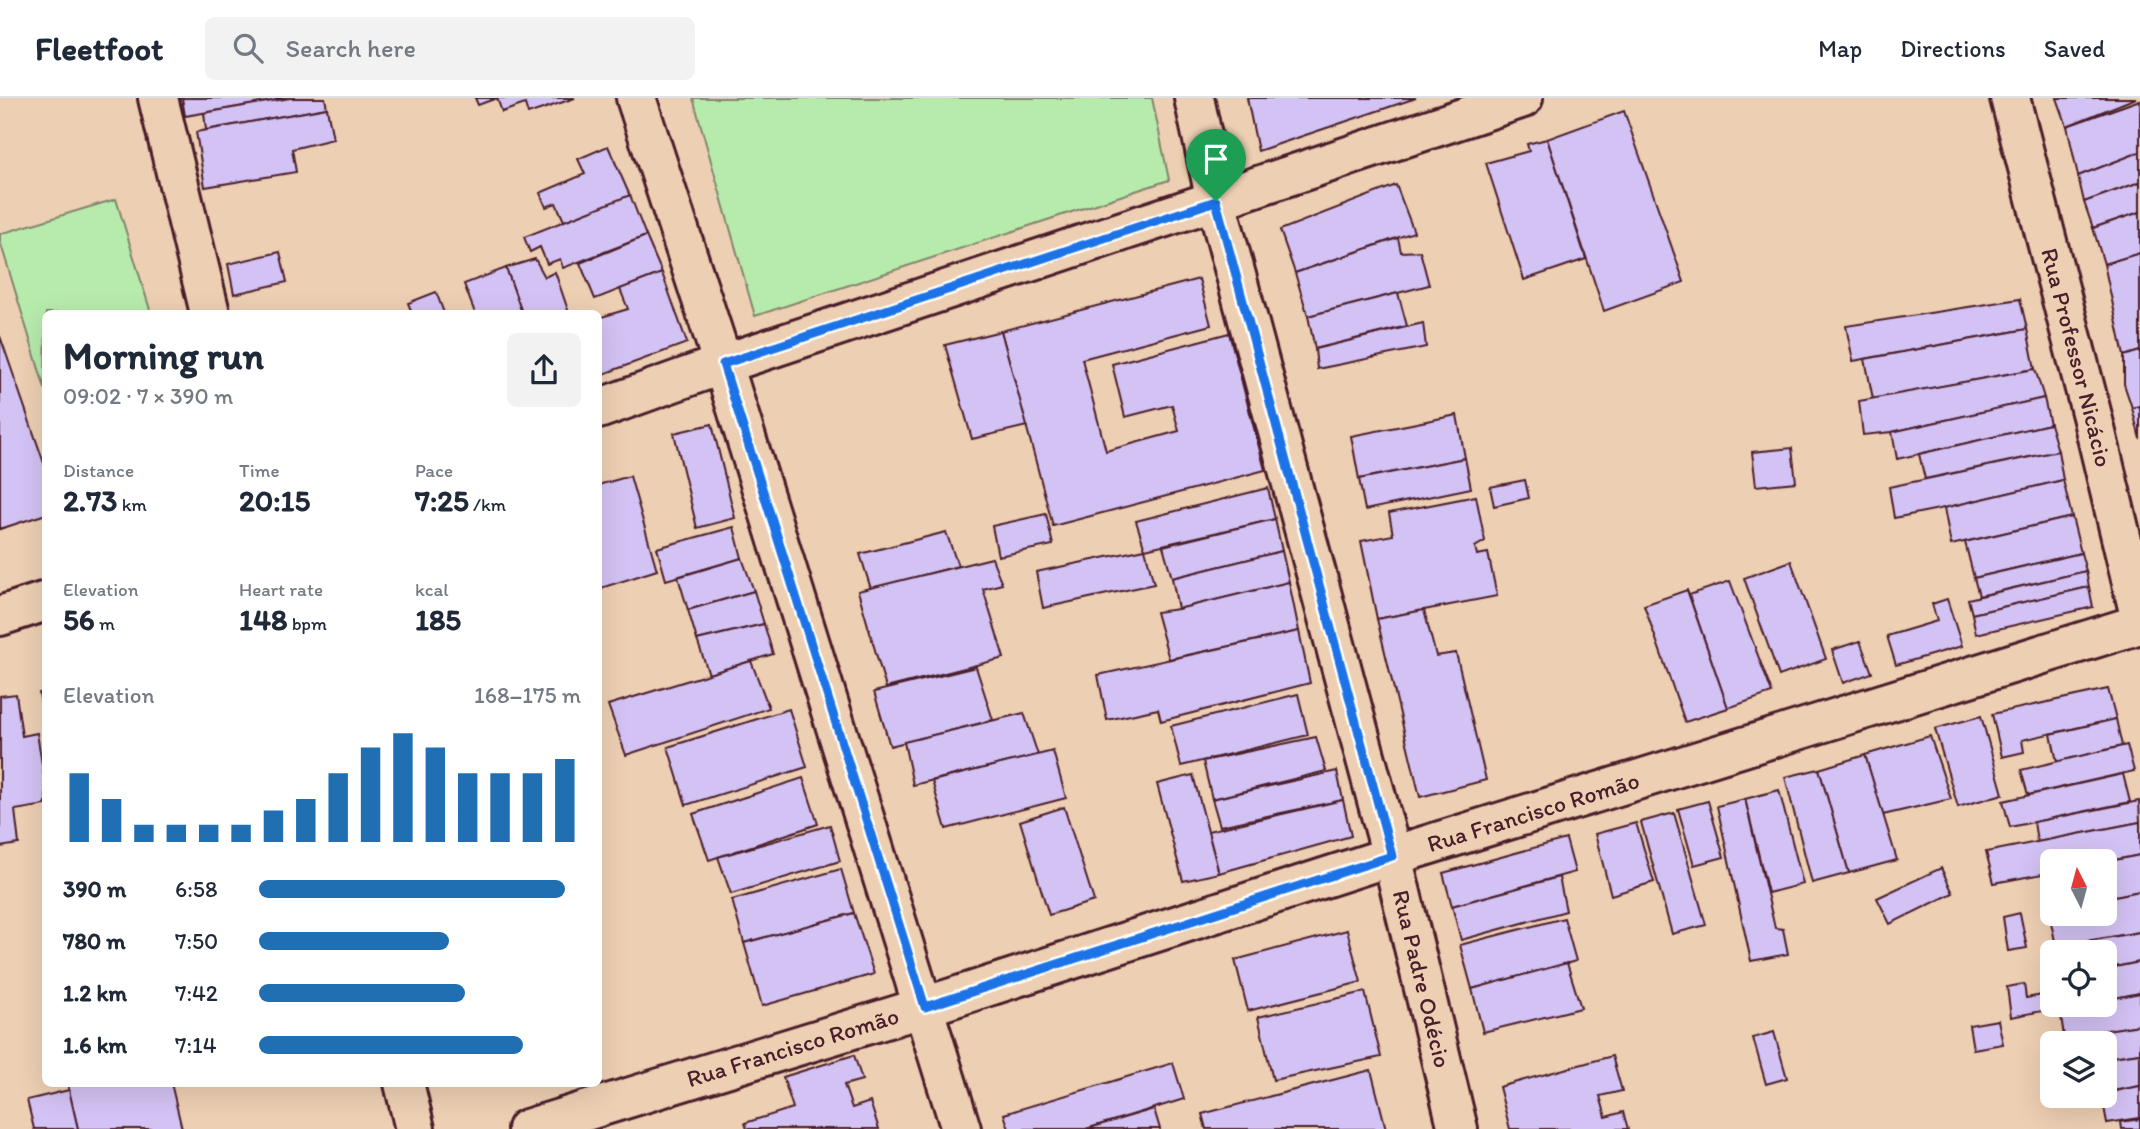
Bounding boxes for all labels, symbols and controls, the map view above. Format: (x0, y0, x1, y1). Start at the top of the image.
search box (205, 17, 695, 80)
text: Fleetfoot (35, 29, 163, 68)
icon: search (229, 29, 267, 67)
text: Search here (285, 32, 416, 64)
text: Map (1818, 34, 1862, 63)
text: Directions (1900, 34, 2006, 63)
text: Saved (2044, 34, 2105, 63)
pin (1186, 129, 1246, 201)
icon: arrive (1197, 140, 1235, 178)
street label: Rua Professor Nicácio (2035, 245, 2119, 470)
text: Morning run (63, 333, 264, 379)
button: share (507, 333, 581, 407)
text: 09:02 · 7 × 390 m (63, 382, 233, 410)
text: Distance (63, 459, 134, 482)
text: Time (239, 459, 280, 482)
text: Pace (415, 459, 453, 482)
text: 2.73 (63, 482, 117, 519)
text: 20:15 (239, 482, 310, 519)
text: 7:25 (415, 482, 469, 519)
text: km (117, 493, 147, 516)
text: /km (469, 493, 506, 516)
text: Elevation (63, 578, 139, 601)
text: Heart rate (239, 578, 323, 601)
text: kcal (415, 578, 449, 601)
text: 56 (63, 601, 95, 638)
text: 148 (239, 601, 287, 638)
text: 185 (415, 601, 461, 638)
text: m (95, 612, 115, 635)
text: bpm (287, 612, 327, 635)
text: Elevation (63, 681, 154, 709)
text: 168–175 m (474, 681, 581, 709)
street label: Rua Francisco Romão (1423, 765, 1643, 858)
north arrow (2040, 849, 2118, 926)
map controls (2040, 849, 2117, 1108)
text: 390 m (63, 875, 126, 903)
text: 6:58 (175, 875, 217, 903)
street label: Rua Padre Odécio (1387, 887, 1458, 1071)
text: 780 m (63, 927, 126, 955)
text: 7:50 (175, 927, 218, 955)
button: locate (2040, 940, 2117, 1017)
text: 1.2 km (63, 979, 127, 1007)
text: 7:42 (175, 979, 218, 1007)
street label: Rua Francisco Romão (683, 1001, 902, 1093)
text: 1.6 km (63, 1031, 127, 1059)
text: 7:14 (175, 1031, 217, 1059)
button: layers (2040, 1031, 2117, 1108)

